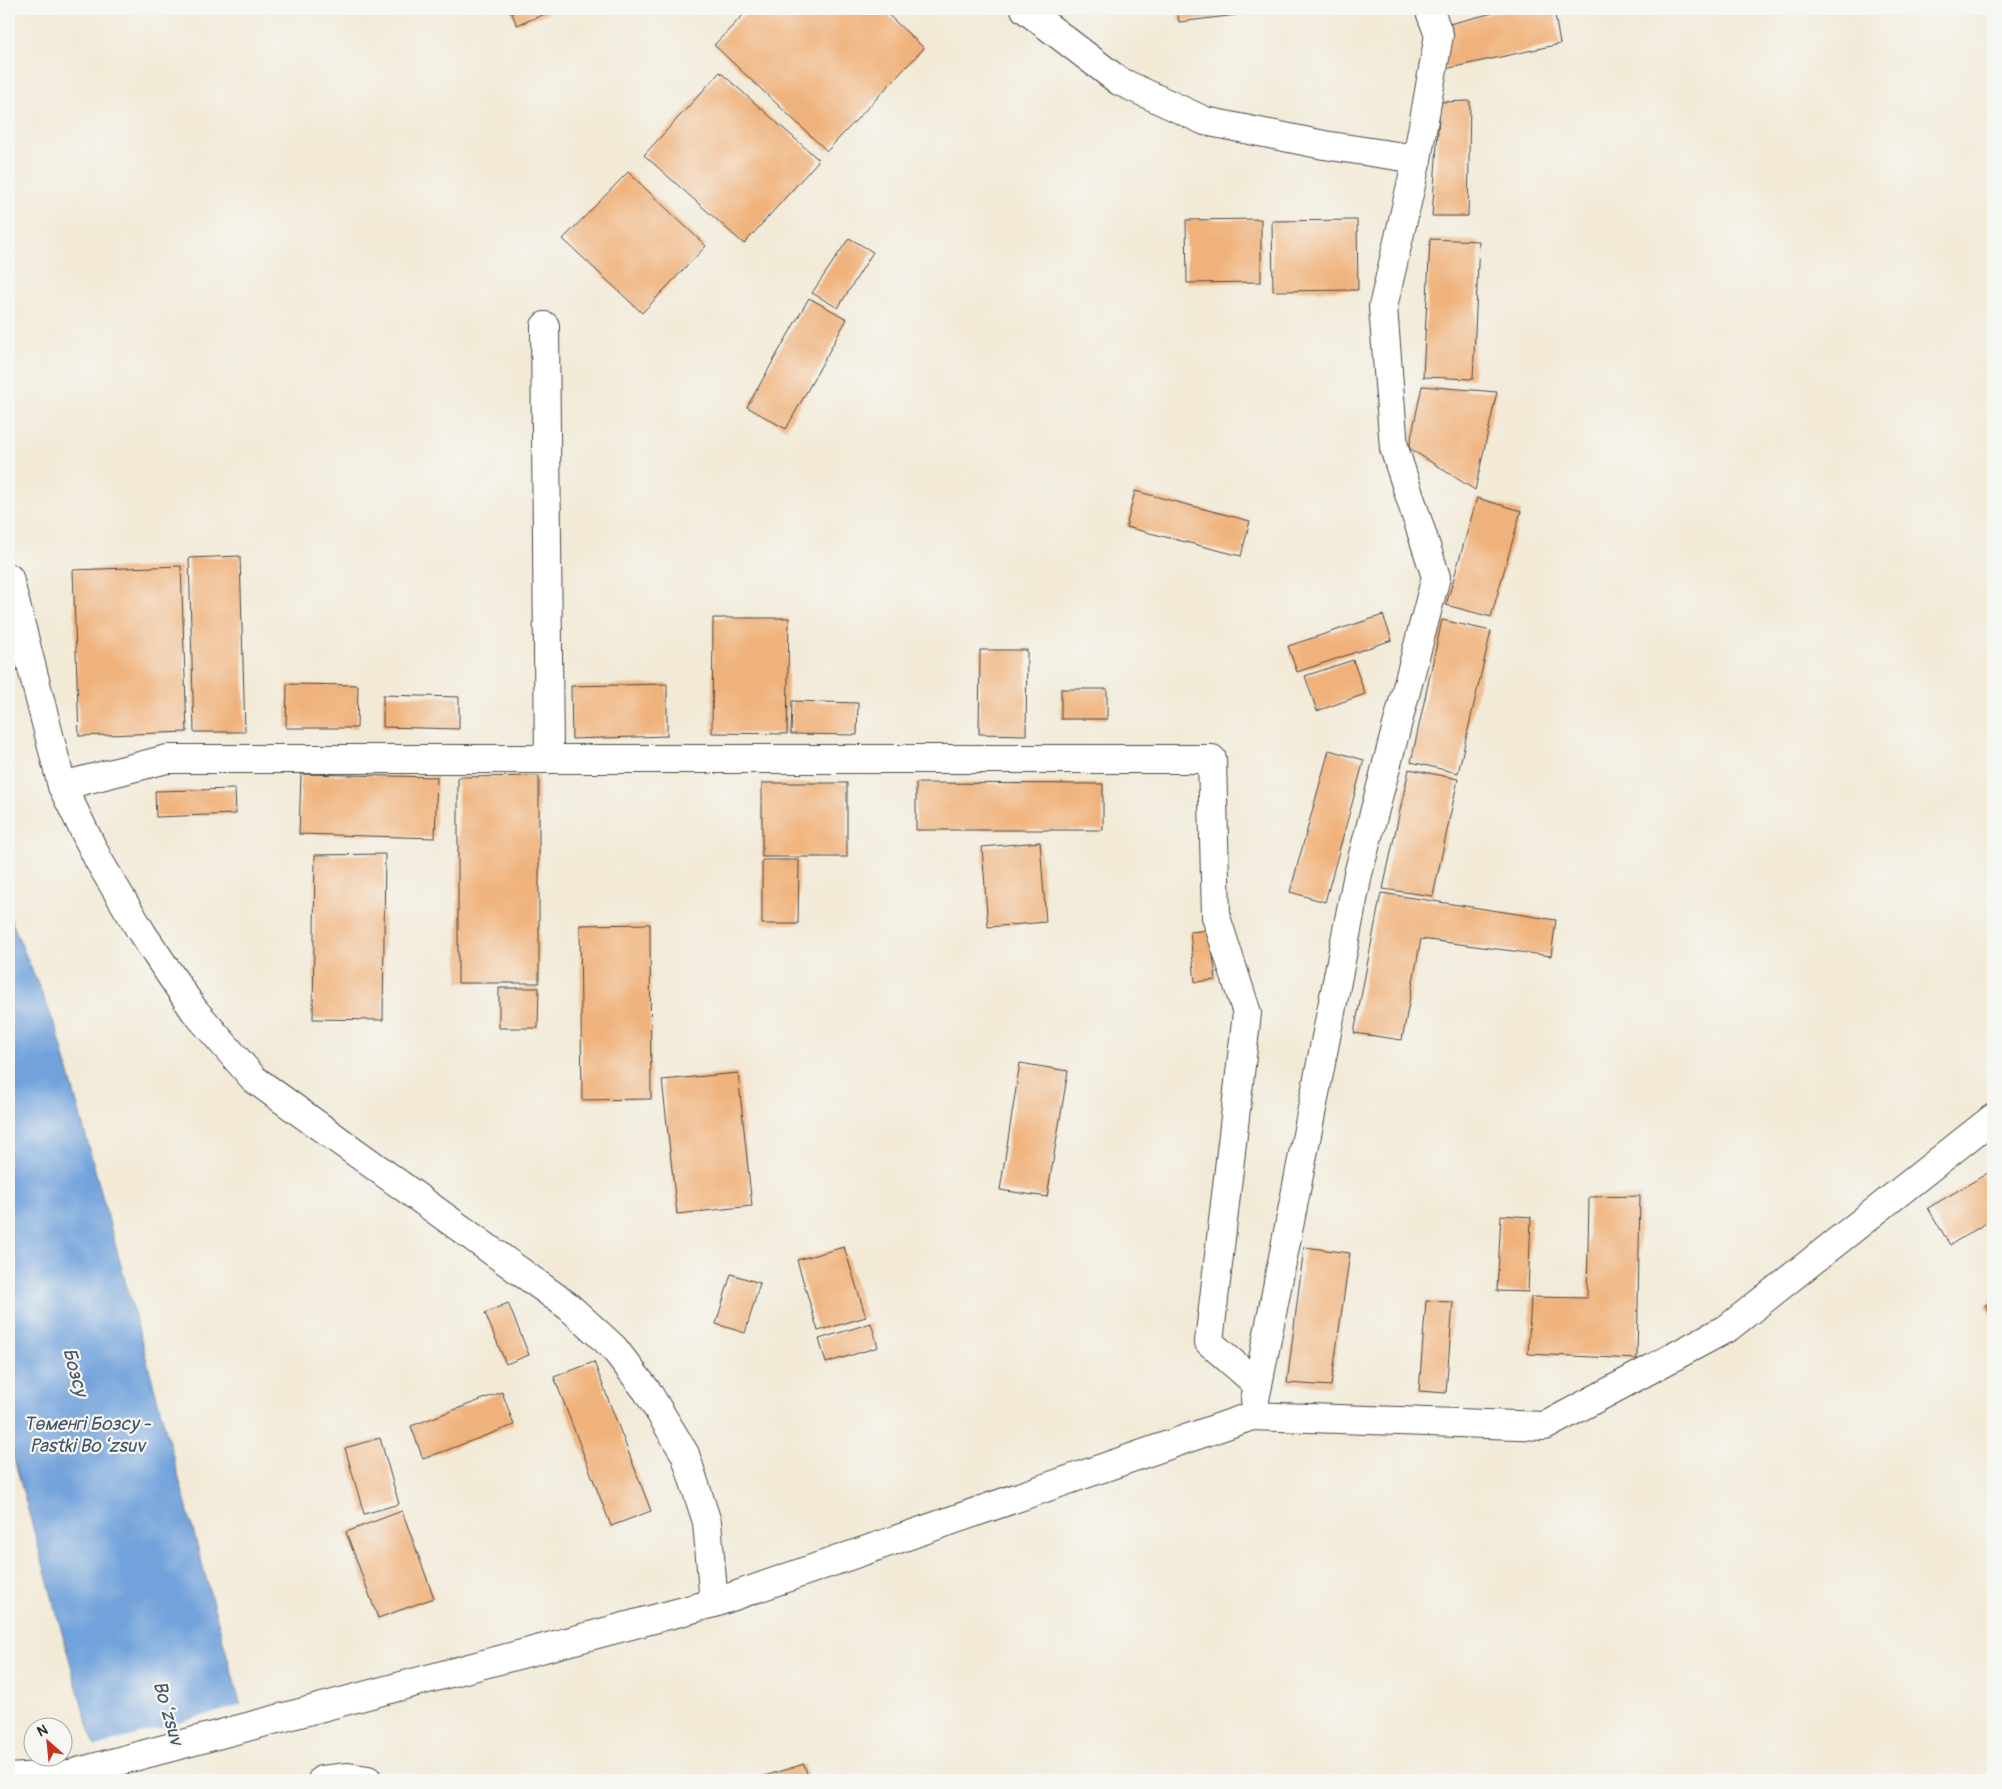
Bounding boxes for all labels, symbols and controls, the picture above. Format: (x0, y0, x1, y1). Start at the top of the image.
water label: Бозсу (57, 1345, 94, 1401)
water label: Төменгі Бозсу - Pastki Boʻzsuv (23, 1412, 152, 1458)
water label: Boʻzsuv (147, 1678, 189, 1750)
north arrow (22, 1716, 72, 1766)
text: N (34, 1721, 50, 1741)

